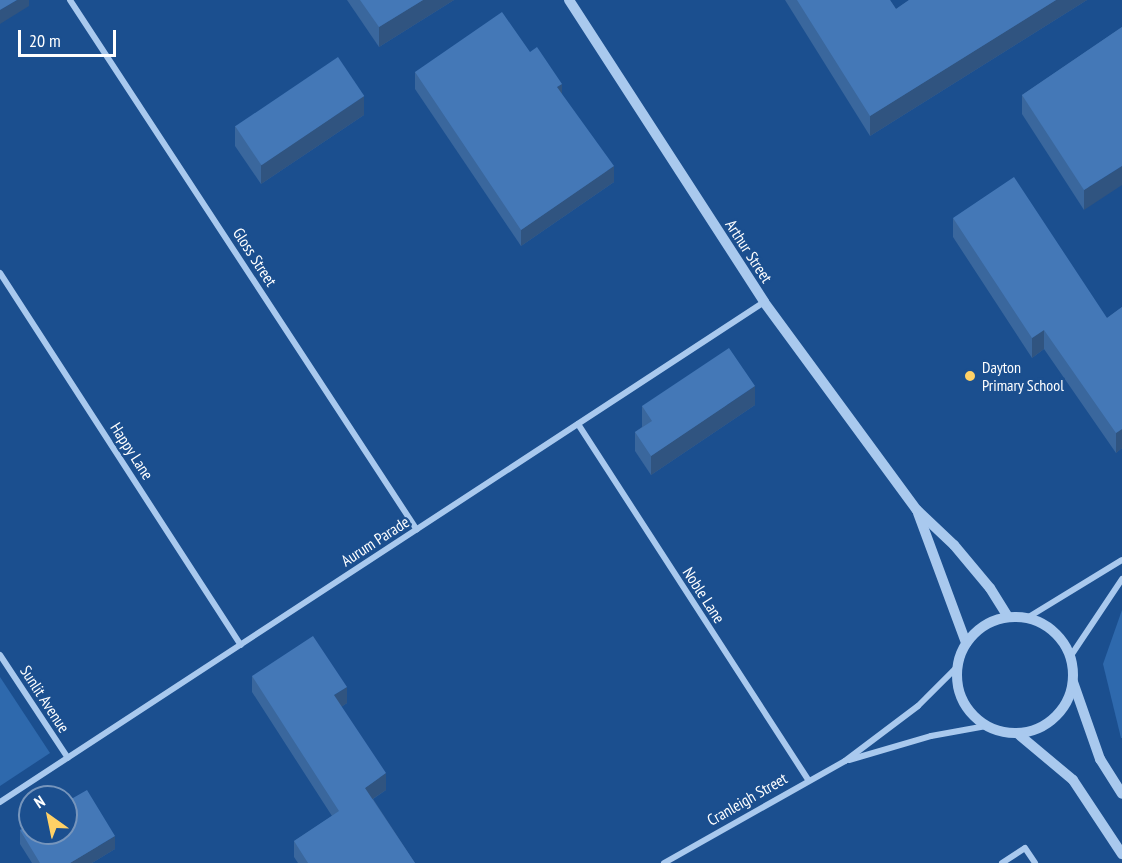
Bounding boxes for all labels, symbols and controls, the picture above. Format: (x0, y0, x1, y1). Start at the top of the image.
scale bar (21, 18, 118, 56)
text: 20 m (29, 29, 61, 52)
street label: Arthur Street (721, 216, 777, 286)
street label: Gloss Street (229, 224, 281, 290)
place label: Dayton Primary School (982, 357, 1064, 395)
marker: Dayton Primary School (963, 369, 977, 383)
street label: Happy Lane (106, 419, 158, 483)
street label: Aurum Parade (337, 512, 413, 570)
street label: Noble Lane (679, 564, 729, 626)
street label: Sunlit Avenue (16, 662, 74, 736)
street label: Cranleigh Street (704, 768, 790, 830)
north arrow (18, 785, 78, 845)
text: N (30, 791, 48, 812)

